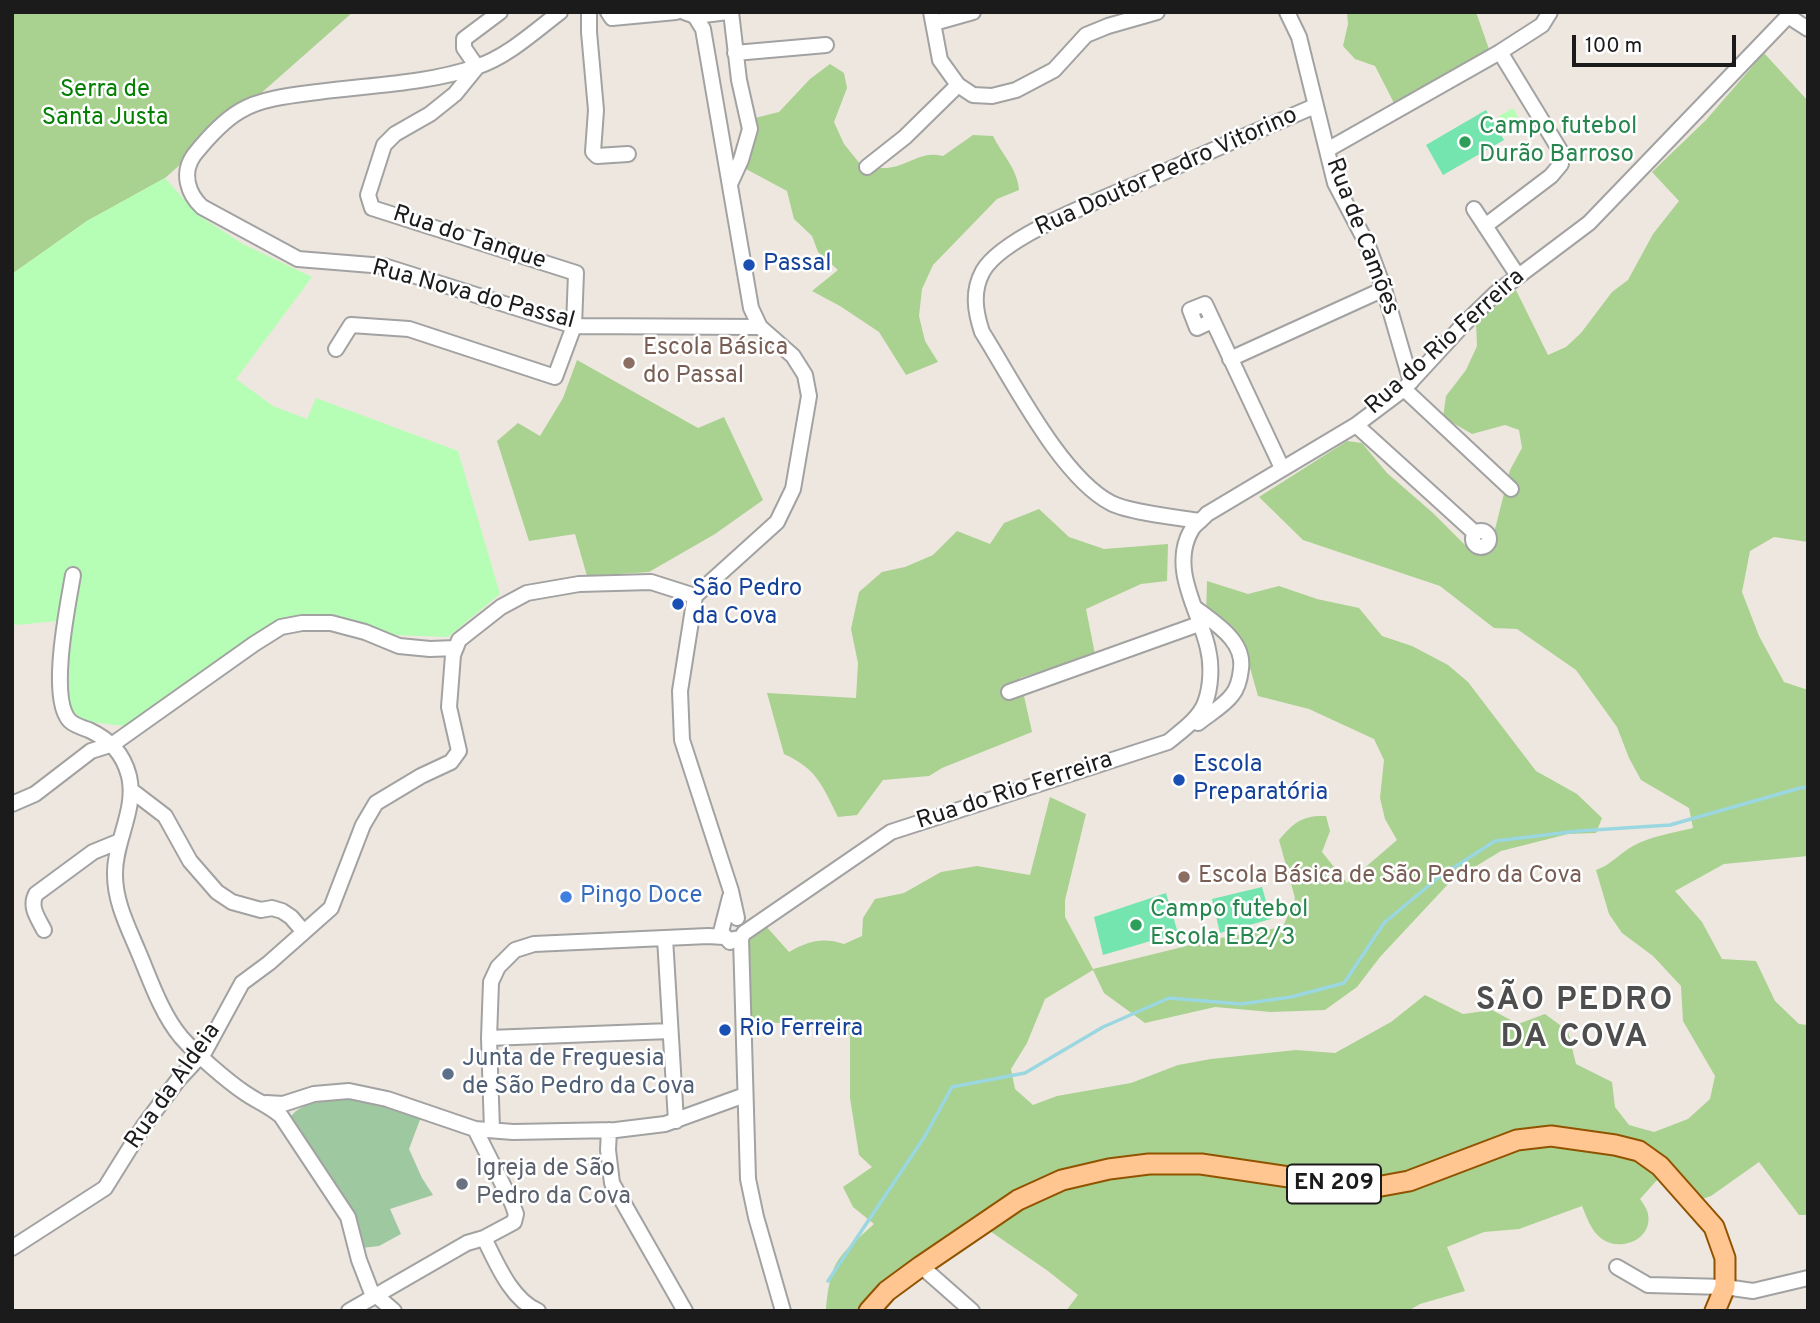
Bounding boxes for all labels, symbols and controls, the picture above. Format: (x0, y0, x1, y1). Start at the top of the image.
scale bar (1575, 21, 1740, 65)
text: 100 m (1585, 33, 1642, 60)
park label: Serra de Santa Justa (42, 77, 168, 133)
street label: Rua Doutor Pedro Vitorino (1031, 102, 1303, 244)
place label: Campo futebol Durão Barroso (1479, 114, 1637, 170)
marker: Campo futebol Durão Barroso (1457, 134, 1473, 150)
street label: Rua de Camões (1318, 154, 1404, 320)
street label: Rua do Tanque (389, 201, 549, 277)
place label: Passal (763, 251, 831, 279)
street label: Rua Nova do Passal (368, 255, 578, 337)
marker: Passal (741, 257, 757, 273)
street label: Rua do Rio Ferreira (1360, 264, 1532, 422)
place label: Escola Básica do Passal (643, 335, 788, 391)
marker: Escola Básica do Passal (621, 355, 637, 371)
place label: São Pedro da Cova (692, 576, 802, 632)
marker: São Pedro da Cova (670, 596, 686, 612)
street label: Rua do Rio Ferreira (913, 747, 1117, 837)
place label: Escola Preparatória (1193, 752, 1328, 808)
marker: Escola Preparatória (1171, 772, 1187, 788)
place label: Escola Básica de São Pedro da Cova (1198, 863, 1582, 891)
marker: Escola Básica de São Pedro da Cova (1176, 869, 1192, 885)
place label: Pingo Doce (580, 883, 703, 911)
marker: Pingo Doce (558, 889, 574, 905)
place label: Campo futebol Escola EB2/3 (1150, 897, 1308, 953)
marker: Campo futebol Escola EB2/3 (1128, 917, 1144, 933)
district label: SÃO PEDRO DA COVA (1477, 984, 1673, 1059)
place label: Rio Ferreira (739, 1016, 863, 1044)
street label: Rua da Aldeia (120, 1019, 228, 1155)
marker: Rio Ferreira (717, 1022, 733, 1038)
place label: Junta de Freguesia de São Pedro da Cova (462, 1046, 695, 1102)
marker: Junta de Freguesia de São Pedro da Cova (440, 1066, 456, 1082)
place label: Igreja de São Pedro da Cova (476, 1156, 631, 1212)
road number: EN 209 (1287, 1164, 1381, 1204)
marker: Igreja de São Pedro da Cova (454, 1176, 470, 1192)

